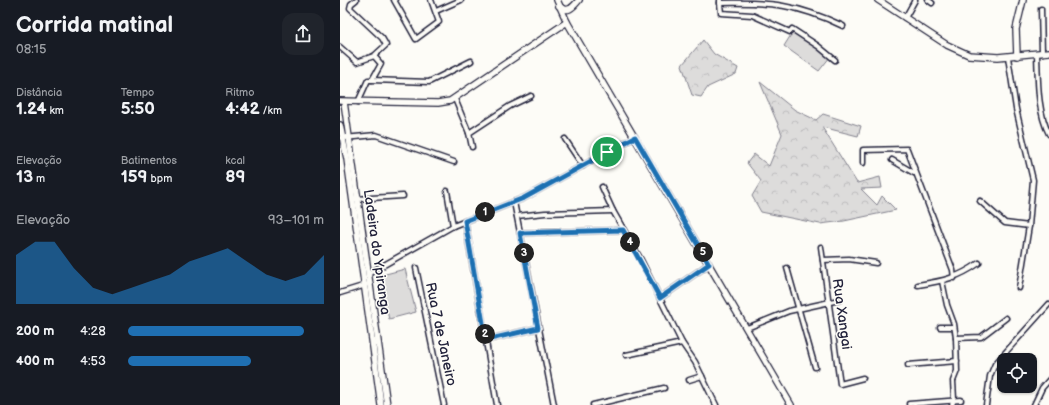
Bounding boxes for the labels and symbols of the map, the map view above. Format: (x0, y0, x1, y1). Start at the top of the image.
pin (590, 135, 624, 169)
street label: Ladeira do Ypiranga (360, 188, 394, 316)
pin: 1 (475, 202, 495, 222)
pin: 4 (620, 232, 640, 252)
pin: 5 (693, 242, 713, 262)
pin: 3 (514, 243, 534, 263)
street label: Rua Xangai (829, 277, 855, 351)
street label: Rua 7 de Janeiro (422, 281, 460, 387)
pin: 2 (475, 324, 495, 344)

